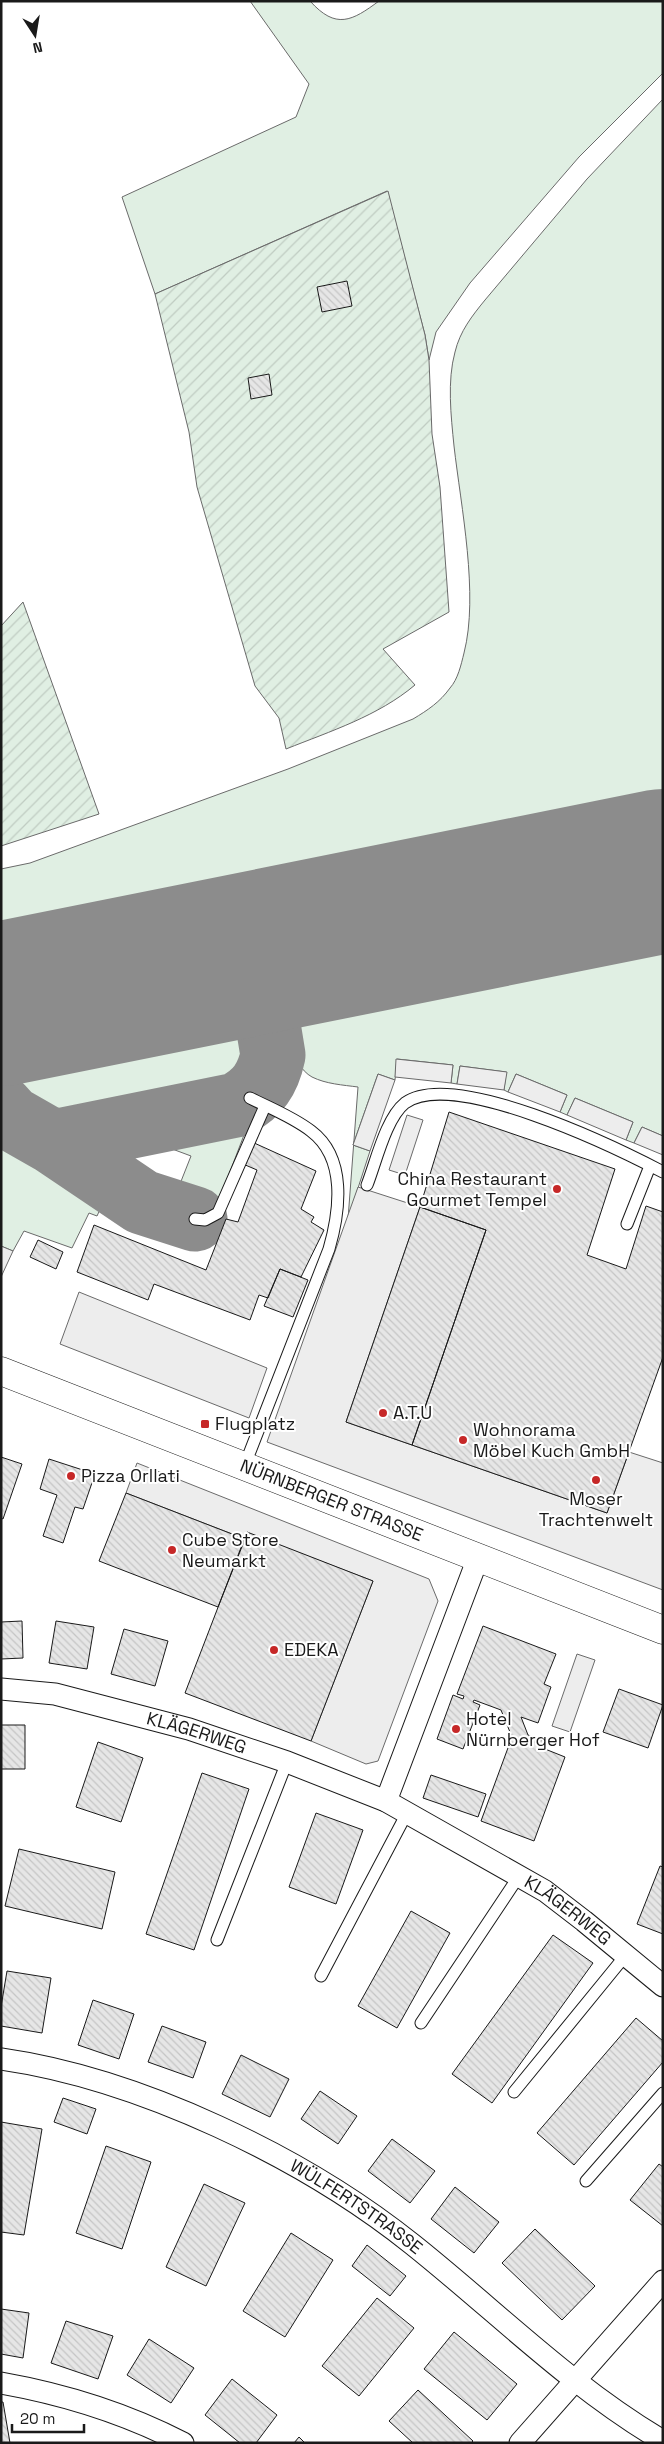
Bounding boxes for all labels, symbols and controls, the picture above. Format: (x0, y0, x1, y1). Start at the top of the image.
north arrow (10, 10, 60, 60)
text: N (31, 38, 44, 57)
place label: China Restaurant Gourmet Tempel (397, 1167, 547, 1211)
marker: China Restaurant Gourmet Tempel (551, 1183, 563, 1195)
place label: A.T.U (393, 1401, 432, 1424)
marker: A.T.U (377, 1407, 389, 1419)
place label: Flugplatz (215, 1412, 295, 1435)
marker: Flugplatz (199, 1418, 211, 1430)
place label: Wohnorama Möbel Kuch GmbH (473, 1418, 630, 1462)
marker: Wohnorama Möbel Kuch GmbH (457, 1434, 469, 1446)
street label: NÜRNBERGER STRASSE (237, 1454, 427, 1546)
place label: Pizza Orllati (81, 1464, 180, 1487)
marker: Pizza Orllati (65, 1470, 77, 1482)
marker: Moser Trachtenwelt (590, 1474, 602, 1486)
place label: Moser Trachtenwelt (539, 1487, 653, 1531)
place label: Cube Store Neumarkt (182, 1528, 279, 1572)
marker: Cube Store Neumarkt (166, 1544, 178, 1556)
place label: EDEKA (284, 1638, 339, 1661)
marker: EDEKA (268, 1644, 280, 1656)
street label: KLÄGERWEG (144, 1706, 250, 1759)
place label: Hotel Nürnberger Hof (466, 1707, 600, 1751)
marker: Hotel Nürnberger Hof (450, 1723, 462, 1735)
street label: KLÄGERWEG (521, 1870, 616, 1950)
street label: WÜLFERTSTRASSE (286, 2154, 427, 2259)
scale bar (12, 2402, 85, 2434)
text: 20 m (20, 2409, 55, 2428)

